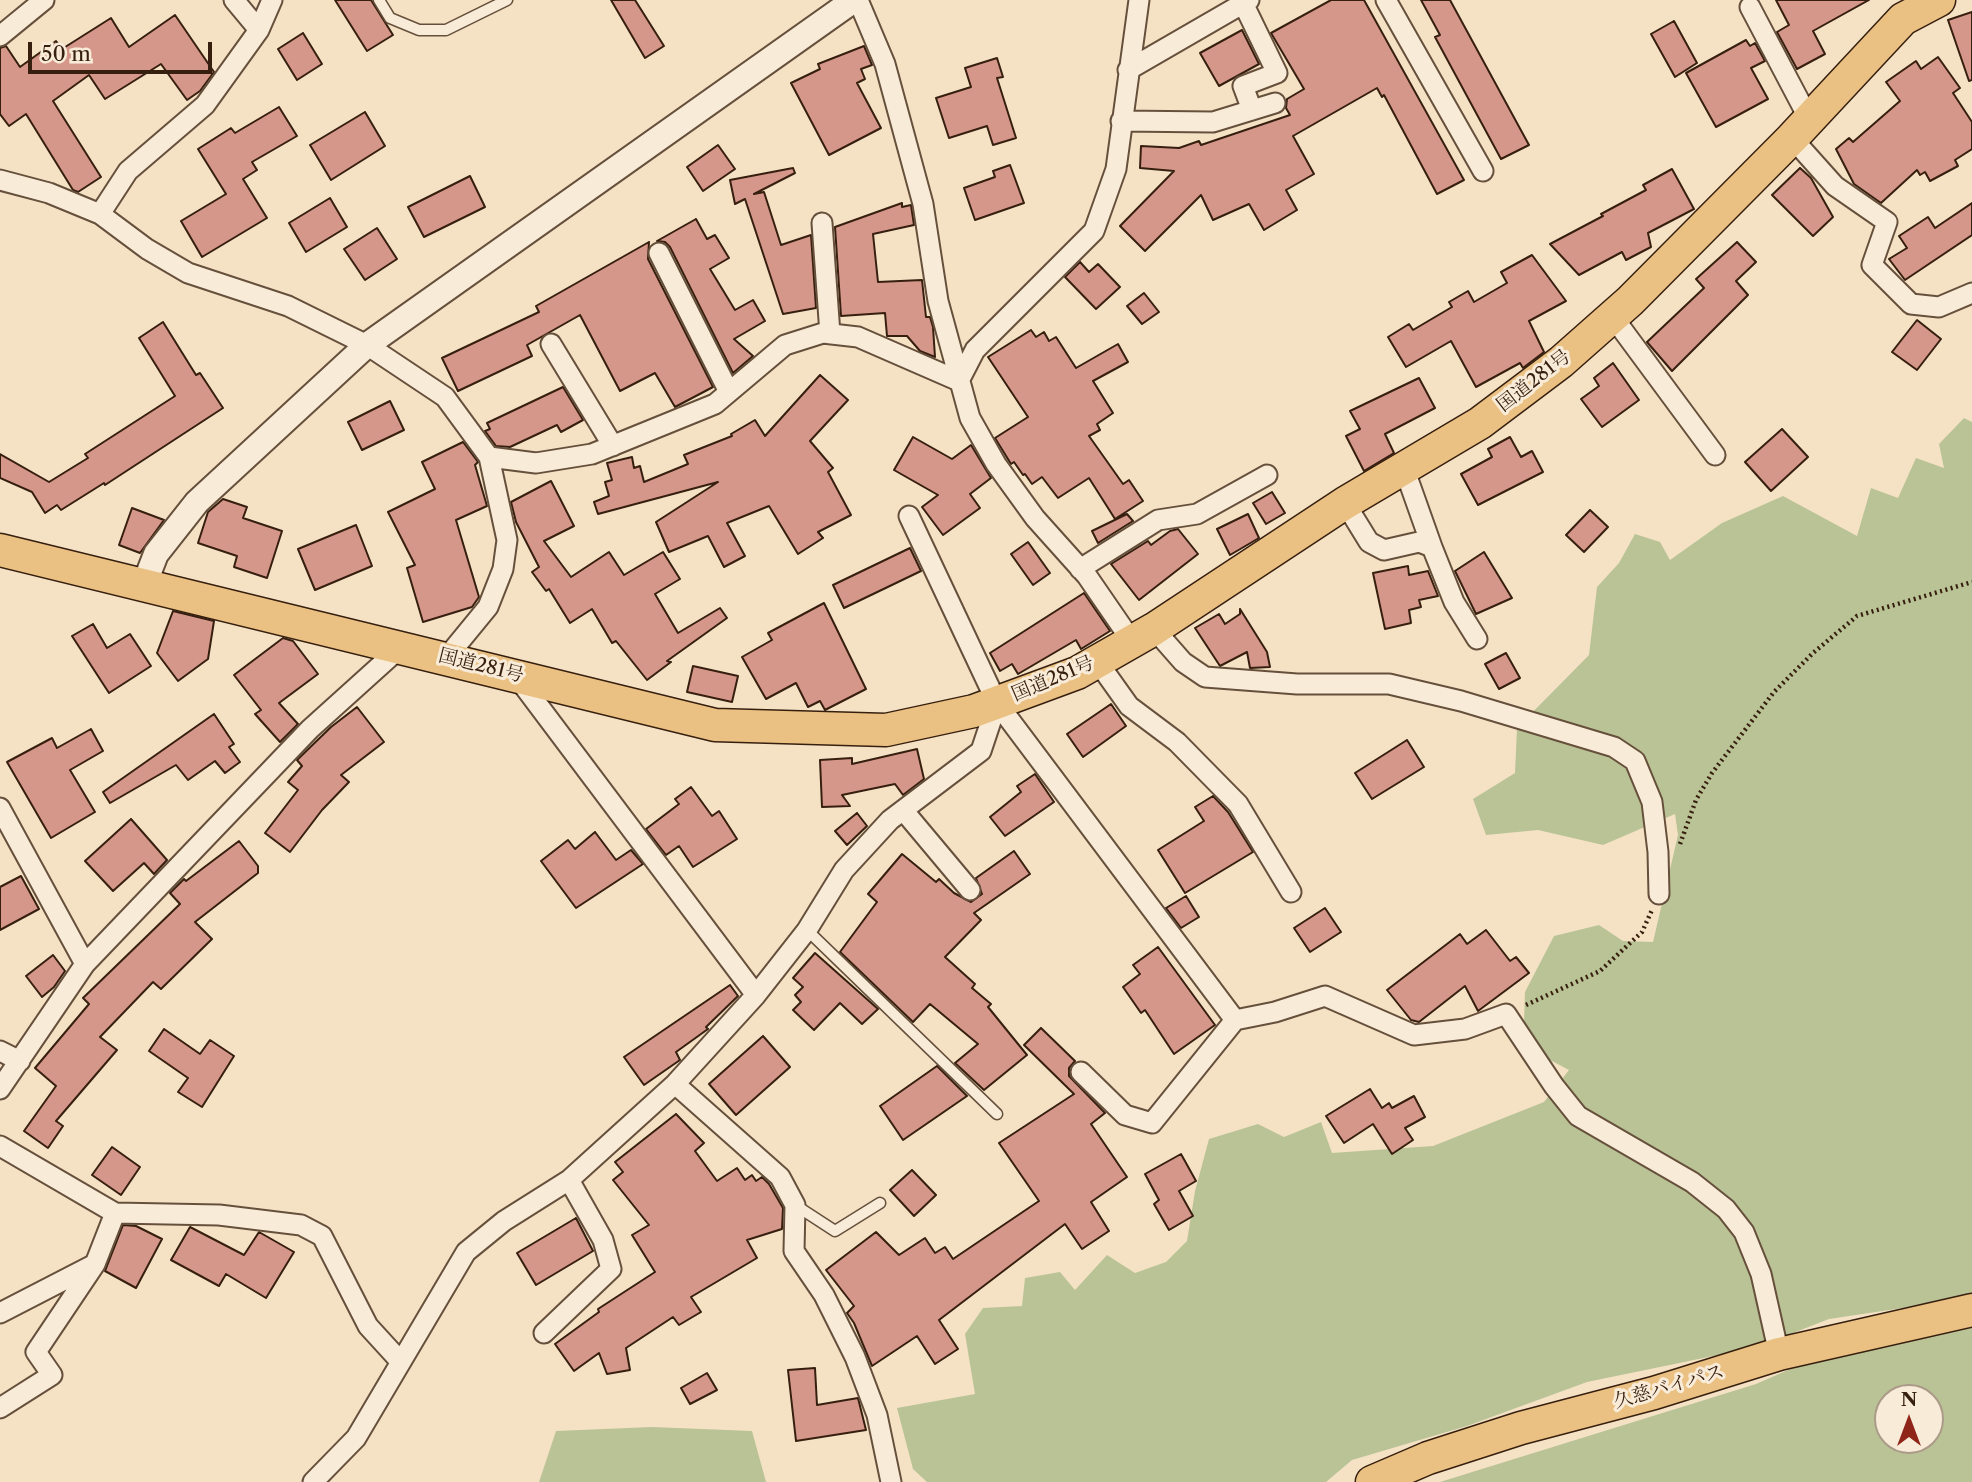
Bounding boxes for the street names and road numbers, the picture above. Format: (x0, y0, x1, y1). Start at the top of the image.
street label: 国道281号 (1493, 345, 1575, 417)
street label: 国道281号 (436, 644, 526, 688)
street label: 国道281号 (1008, 651, 1098, 707)
street label: 久慈バイパス (1611, 1360, 1727, 1414)

